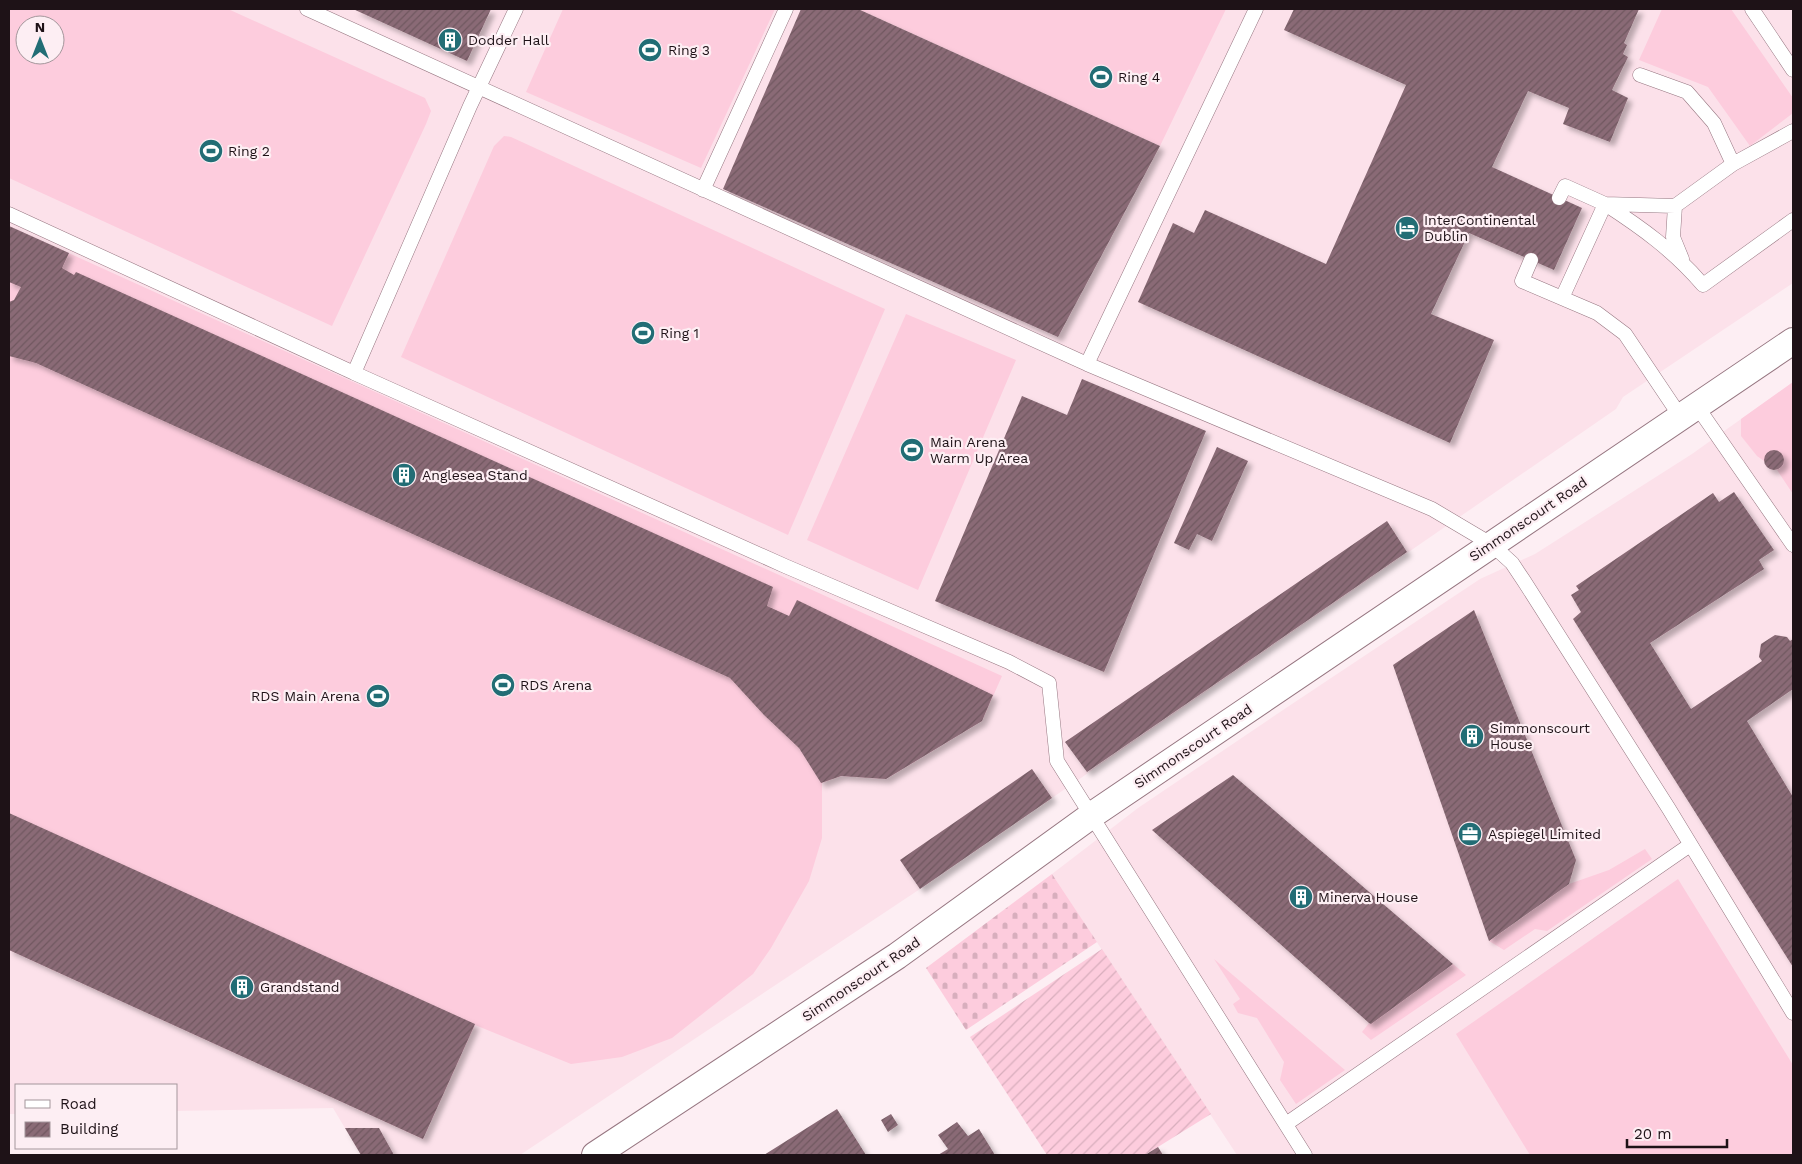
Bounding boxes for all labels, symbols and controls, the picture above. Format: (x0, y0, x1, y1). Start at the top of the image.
north arrow (15, 15, 65, 65)
text: N (35, 19, 45, 35)
building icon: Dodder Hall (437, 27, 463, 53)
place label: Dodder Hall (468, 32, 550, 48)
sports icon: Ring 3 (637, 37, 663, 63)
place label: Ring 3 (668, 42, 710, 58)
sports icon: Ring 4 (1088, 64, 1114, 90)
place label: Ring 4 (1118, 69, 1160, 85)
sports icon: Ring 2 (198, 138, 224, 164)
place label: Ring 2 (228, 143, 270, 159)
place label: InterContinental Dublin (1424, 212, 1537, 244)
hotel icon: InterContinental Dublin (1394, 215, 1420, 241)
sports icon: Ring 1 (630, 320, 656, 346)
place label: Ring 1 (660, 325, 699, 341)
place label: Main Arena Warm Up Area (930, 434, 1028, 466)
sports icon: Main Arena Warm Up Area (899, 437, 925, 463)
building icon: Anglesea Stand (391, 462, 417, 488)
place label: Anglesea Stand (422, 467, 528, 483)
street label: Simmonscourt Road (1466, 474, 1590, 564)
sports icon: RDS Arena (490, 672, 516, 698)
place label: RDS Arena (520, 677, 592, 693)
sports icon: RDS Main Arena (365, 683, 391, 709)
place label: RDS Main Arena (251, 688, 360, 704)
street label: Simmonscourt Road (1131, 701, 1255, 791)
place label: Simmonscourt House (1490, 720, 1590, 752)
building icon: Simmonscourt House (1459, 723, 1485, 749)
office icon: Aspiegel Limited (1457, 821, 1483, 847)
place label: Aspiegel Limited (1488, 826, 1601, 842)
building icon: Minerva House (1288, 884, 1314, 910)
place label: Minerva House (1318, 889, 1418, 905)
street label: Simmonscourt Road (799, 934, 923, 1024)
building icon: Grandstand (229, 974, 255, 1000)
place label: Grandstand (260, 979, 340, 995)
legend (15, 1084, 178, 1149)
text: Road (60, 1095, 97, 1113)
scale bar (1627, 1116, 1727, 1148)
text: Building (60, 1120, 118, 1138)
text: 20 m (1634, 1125, 1672, 1143)

